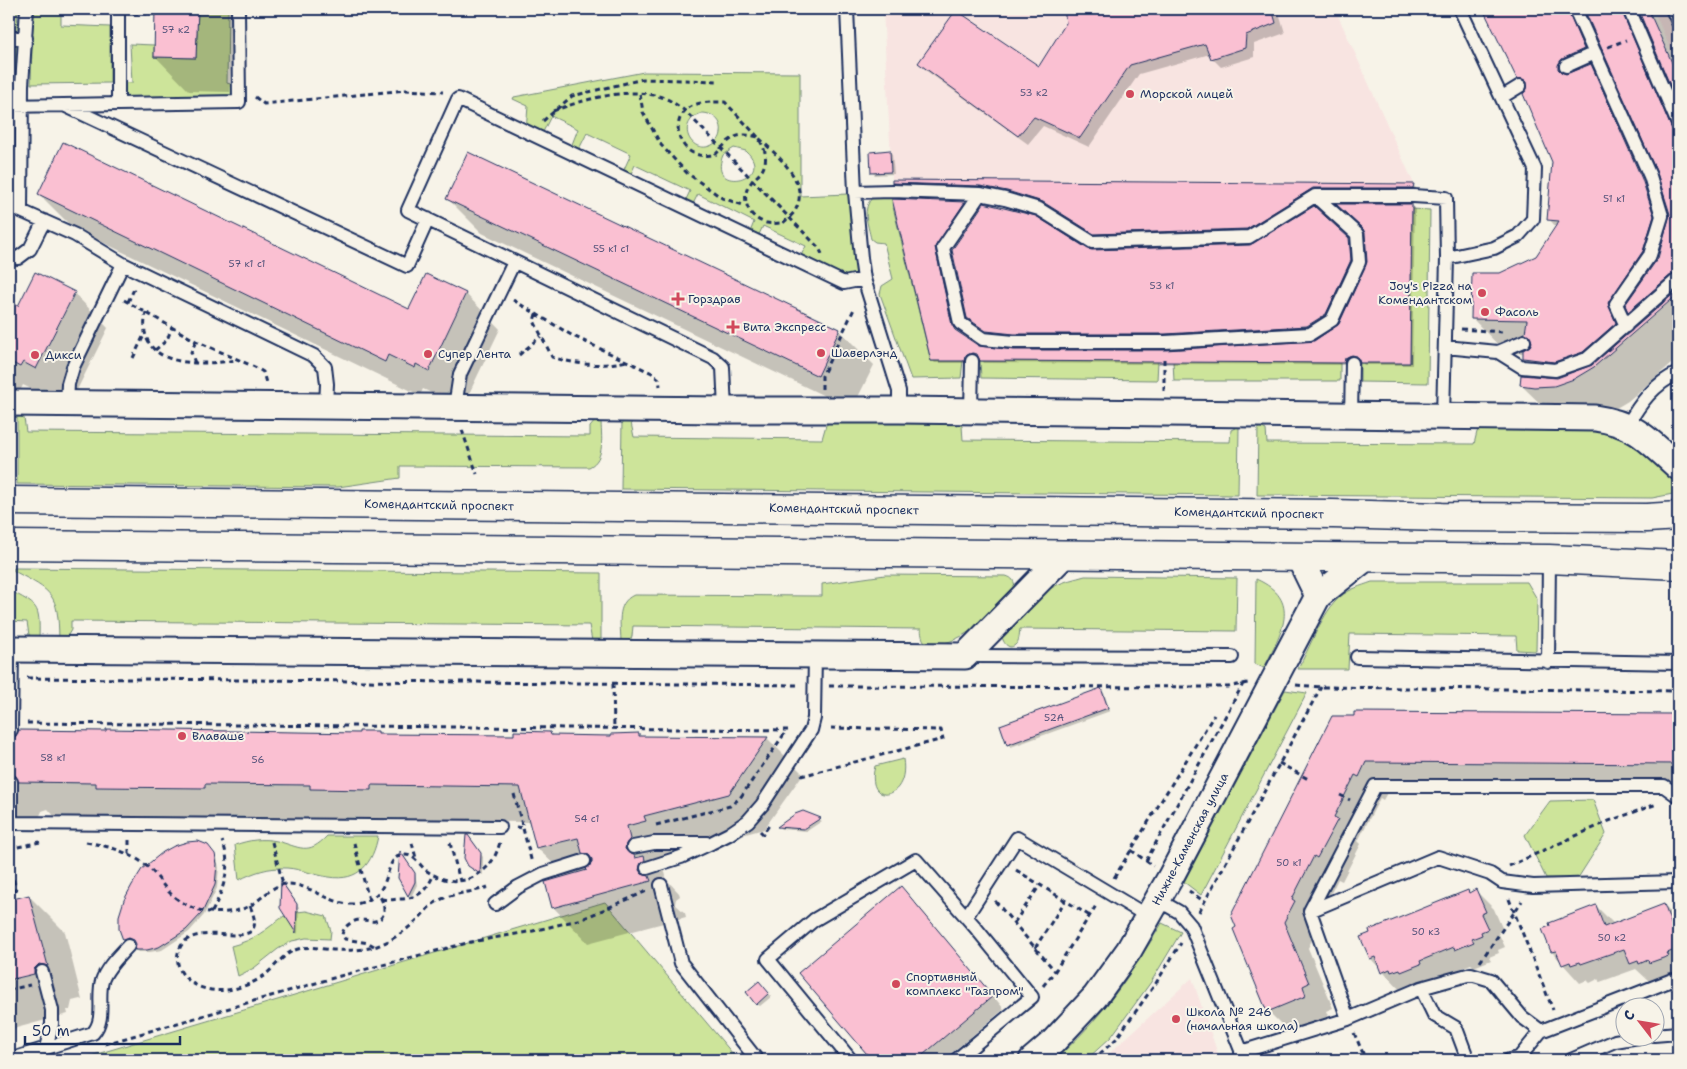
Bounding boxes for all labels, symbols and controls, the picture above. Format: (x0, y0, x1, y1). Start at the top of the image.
house number: 57 к2 (162, 23, 190, 36)
house number: 53 к2 (1020, 86, 1048, 99)
place label: Морской лицей (1140, 86, 1233, 102)
marker: Морской лицей (1124, 88, 1136, 100)
house number: 51 к1 (1603, 192, 1625, 205)
house number: 55 к1 с1 (593, 242, 629, 255)
house number: 57 к1 с1 (229, 257, 265, 270)
place label: Joy's Pizza на Комендантском (1378, 278, 1473, 308)
house number: 53 к1 (1150, 279, 1174, 292)
marker: Joy's Pizza на Комендантском (1476, 287, 1488, 299)
place label: Горздрав (688, 291, 741, 307)
marker: Горздрав (672, 293, 684, 305)
place label: Фасоль (1495, 304, 1539, 320)
marker: Фасоль (1479, 306, 1491, 318)
place label: Вита Экспресс (743, 319, 826, 335)
marker: Вита Экспресс (727, 321, 739, 333)
place label: Шаверлэнд (831, 345, 898, 361)
place label: Супер Лента (438, 346, 512, 362)
place label: Дикси (45, 347, 82, 363)
marker: Шаверлэнд (815, 347, 827, 359)
marker: Супер Лента (422, 348, 434, 360)
marker: Дикси (29, 349, 41, 361)
street label: Комендантский проспект (364, 496, 515, 514)
street label: Комендантский проспект (769, 500, 920, 518)
street label: Комендантский проспект (1174, 504, 1325, 522)
house number: 52А (1044, 711, 1064, 724)
place label: Влаваше (192, 728, 244, 744)
marker: Влаваше (176, 730, 188, 742)
house number: 58 к1 (40, 751, 66, 764)
house number: 56 (252, 753, 264, 766)
street label: Нижне-Каменская улица (1148, 769, 1232, 908)
house number: 54 с1 (575, 812, 599, 825)
house number: 50 к1 (1276, 856, 1302, 869)
house number: 50 к3 (1412, 925, 1440, 938)
house number: 50 к2 (1598, 931, 1626, 944)
place label: Спортивный комплекс "Газпром" (906, 969, 1024, 999)
marker: Спортивный комплекс "Газпром" (890, 978, 902, 990)
north arrow (1614, 996, 1664, 1046)
place label: Школа № 246 (начальная школа) (1186, 1004, 1298, 1034)
text: С (1619, 1007, 1639, 1024)
marker: Школа № 246 (начальная школа) (1170, 1013, 1182, 1025)
scale bar (25, 1014, 180, 1046)
text: 50 m (32, 1021, 70, 1041)

